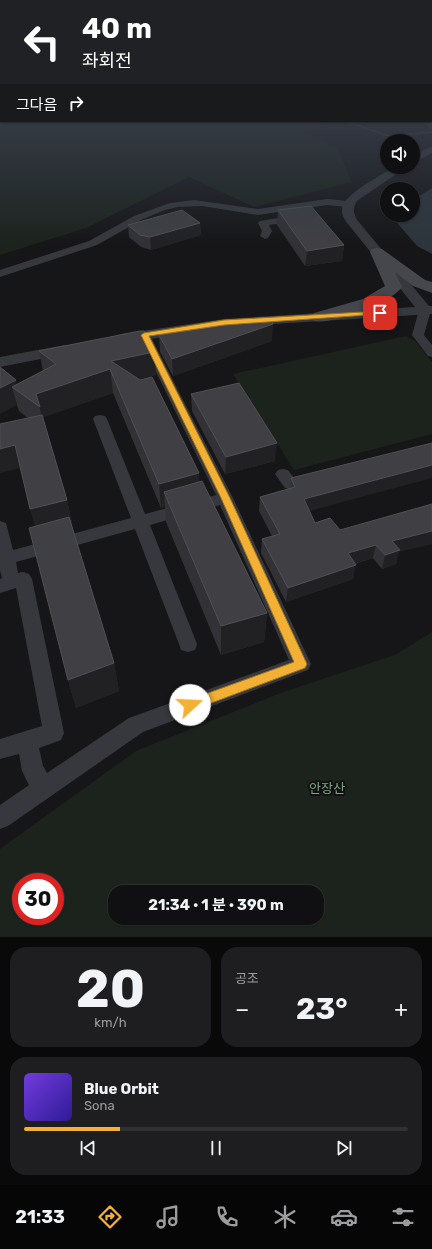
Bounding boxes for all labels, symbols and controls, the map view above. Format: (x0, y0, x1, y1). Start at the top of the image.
text: 40 m (82, 12, 152, 45)
icon: left (16, 16, 68, 68)
text: 좌회전 (82, 50, 132, 72)
icon: right (65, 92, 87, 114)
text: 그다음 (16, 96, 57, 114)
map controls (380, 134, 420, 222)
button: sound (380, 134, 420, 174)
button: search (380, 182, 420, 222)
pin (363, 296, 397, 330)
icon: arrive (369, 302, 391, 324)
position arrow (169, 684, 211, 726)
park label: 안장산 (309, 781, 345, 796)
speed limit sign: 30 (12, 873, 64, 925)
text: 21:34 · 1 분 · 390 m (148, 896, 284, 914)
text: 20 (76, 958, 145, 1020)
text: 공조 (235, 971, 259, 986)
text: 23° (296, 991, 348, 1027)
text: − (235, 996, 249, 1023)
text: + (394, 996, 408, 1023)
text: km/h (94, 1015, 127, 1030)
text: Blue Orbit (84, 1080, 159, 1098)
text: Sona (84, 1098, 115, 1113)
icon: previous (77, 1137, 99, 1159)
icon: pause (205, 1137, 227, 1159)
icon: next (333, 1137, 355, 1159)
icon: directions (96, 1203, 124, 1231)
icon: music (154, 1203, 182, 1231)
icon: phone (213, 1203, 241, 1231)
icon: climate (271, 1203, 299, 1231)
icon: car (330, 1203, 358, 1231)
icon: filters (389, 1203, 417, 1231)
text: 21:33 (15, 1206, 65, 1228)

